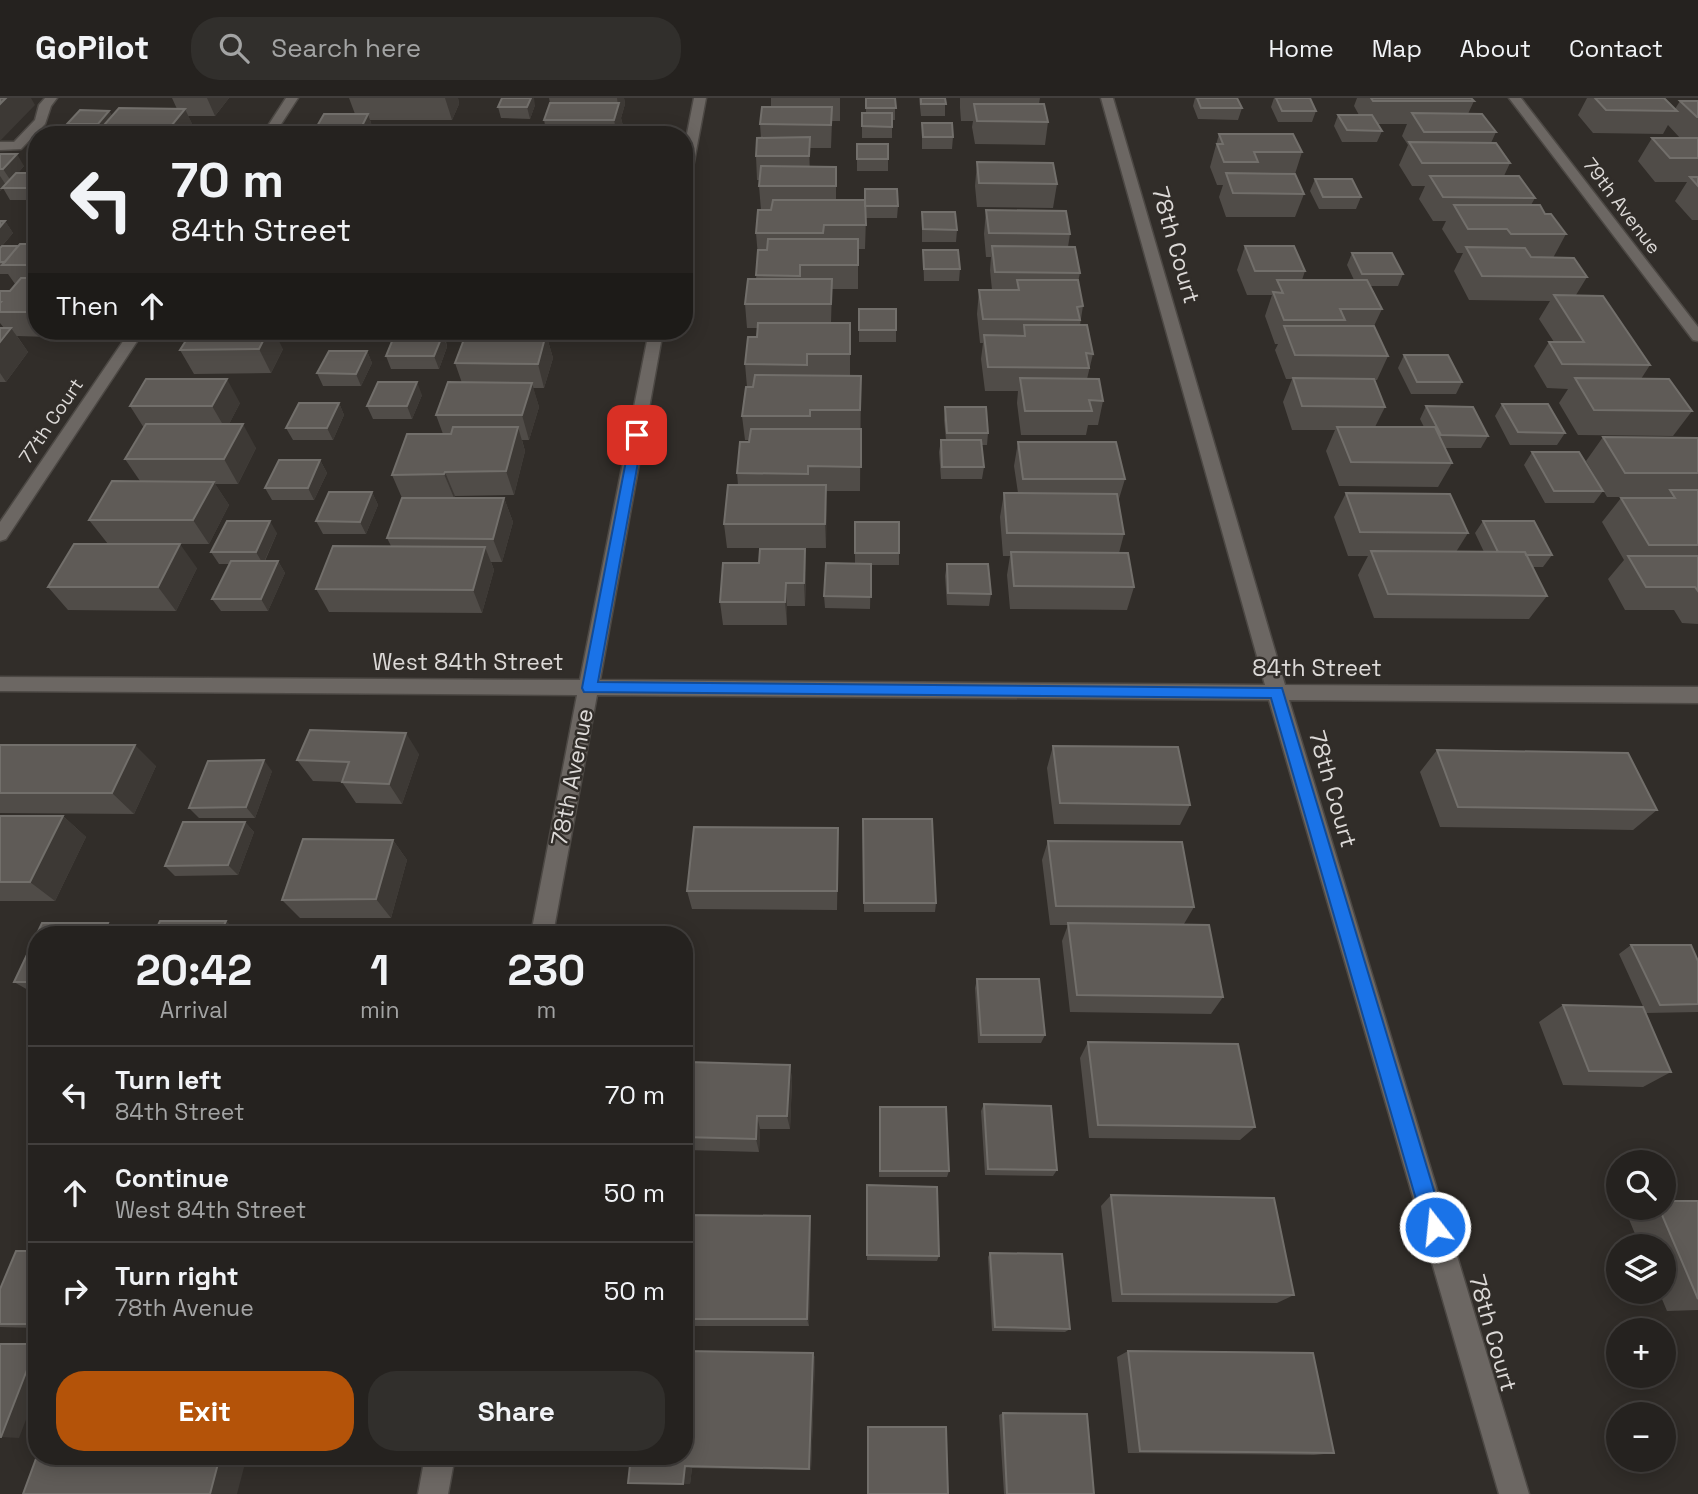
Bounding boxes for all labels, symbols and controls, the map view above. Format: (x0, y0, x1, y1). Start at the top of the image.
search box (191, 17, 681, 80)
text: GoPilot (35, 27, 149, 69)
icon: search (215, 29, 253, 67)
text: Search here (271, 31, 421, 65)
text: Home (1268, 33, 1334, 64)
text: Map (1372, 33, 1422, 64)
text: About (1460, 33, 1531, 64)
text: Contact (1569, 33, 1663, 64)
text: 70 m (171, 149, 284, 211)
street label: 79th Avenue (1578, 153, 1666, 259)
icon: left (56, 154, 147, 245)
street label: 78th Court (1145, 183, 1207, 307)
text: 84th Street (171, 210, 351, 250)
icon: ahead (133, 287, 171, 325)
text: Then (56, 289, 119, 323)
street label: 77th Court (13, 373, 89, 469)
pin (607, 405, 667, 465)
icon: arrive (618, 416, 656, 454)
street label: West 84th Street (372, 647, 564, 677)
street label: 84th Street (1252, 653, 1382, 683)
street label: 78th Avenue (544, 706, 600, 848)
street label: 78th Court (1302, 727, 1364, 851)
text: 20:42 (136, 944, 252, 997)
text: 1 (370, 944, 389, 997)
text: 230 (507, 944, 585, 997)
text: Arrival (160, 995, 228, 1025)
text: min (360, 995, 400, 1025)
text: m (536, 995, 556, 1025)
text: Turn left (115, 1063, 222, 1097)
icon: left (56, 1076, 94, 1114)
text: 70 m (605, 1078, 665, 1112)
text: 84th Street (115, 1097, 245, 1127)
map controls (1606, 1150, 1676, 1472)
button: search (1606, 1150, 1676, 1220)
text: Continue (115, 1161, 229, 1195)
icon: ahead (56, 1174, 94, 1212)
text: 50 m (604, 1176, 665, 1210)
position arrow (1398, 1190, 1472, 1264)
text: West 84th Street (115, 1195, 306, 1225)
button: layers (1606, 1234, 1676, 1304)
text: Turn right (115, 1259, 239, 1293)
street label: 78th Court (1462, 1271, 1524, 1395)
icon: right (56, 1272, 94, 1310)
text: 50 m (604, 1274, 665, 1308)
text: 78th Avenue (115, 1293, 254, 1323)
button: + (1606, 1318, 1676, 1388)
button: Exit (56, 1371, 354, 1451)
button: Share (368, 1371, 665, 1451)
button: − (1606, 1402, 1676, 1472)

